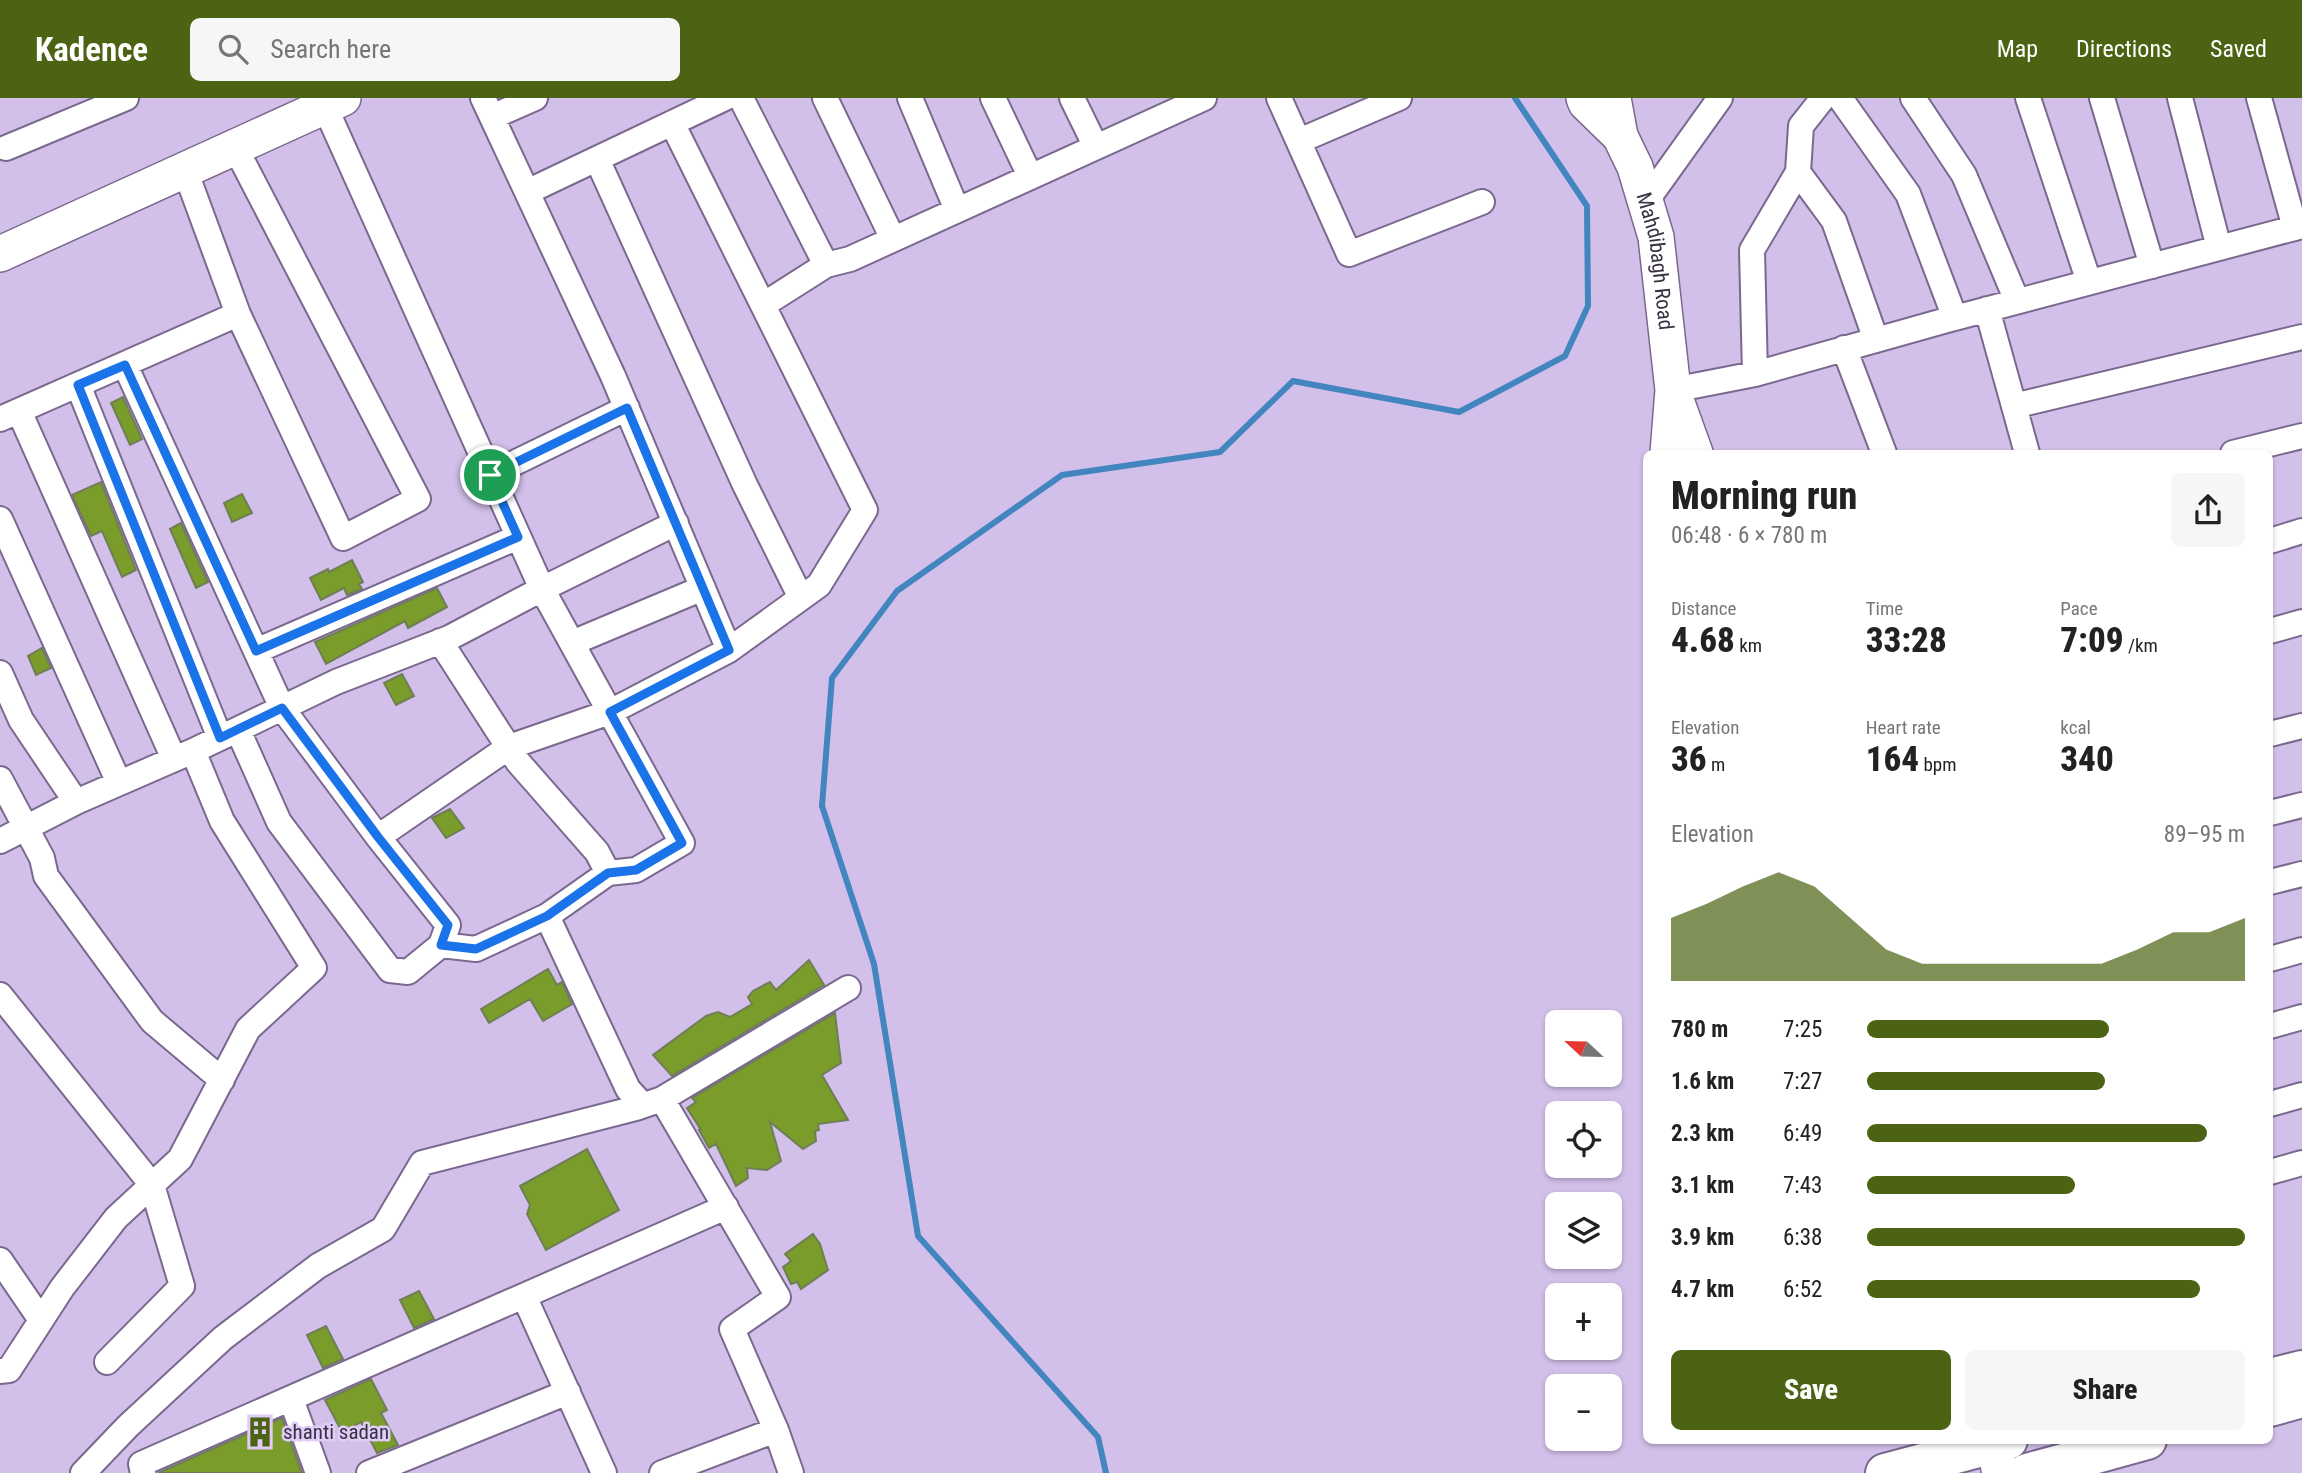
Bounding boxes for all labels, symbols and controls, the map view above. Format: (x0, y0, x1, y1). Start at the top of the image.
search box (190, 18, 680, 81)
text: Kadence (35, 30, 148, 69)
icon: search (214, 30, 252, 68)
text: Search here (270, 34, 391, 64)
text: Map (1997, 35, 2038, 63)
text: Directions (2076, 35, 2172, 63)
text: Saved (2210, 35, 2267, 63)
street label: Mahdibagh Road (1631, 190, 1678, 331)
pin (460, 445, 520, 505)
icon: arrive (471, 456, 509, 494)
button: share (2171, 473, 2245, 547)
text: Morning run (1671, 474, 1857, 518)
text: 06:48 · 6 × 780 m (1671, 522, 1827, 549)
text: Distance (1671, 597, 1736, 620)
text: Time (1866, 597, 1903, 620)
text: Pace (2060, 597, 2098, 620)
text: 4.68 (1671, 620, 1735, 661)
text: 33:28 (1866, 620, 1947, 661)
text: 7:09 (2060, 620, 2124, 661)
text: km (1735, 634, 1762, 657)
text: /km (2124, 634, 2158, 657)
text: Elevation (1671, 716, 1739, 739)
text: Heart rate (1866, 716, 1941, 739)
text: kcal (2060, 716, 2091, 739)
text: 36 (1671, 739, 1707, 780)
text: 164 (1866, 739, 1919, 780)
text: 340 (2060, 739, 2114, 780)
text: m (1707, 753, 1725, 776)
text: bpm (1919, 753, 1956, 776)
text: Elevation (1671, 821, 1754, 848)
text: 89–95 m (2164, 821, 2245, 848)
north arrow (1545, 1010, 1622, 1087)
map controls (1545, 1010, 1622, 1451)
text: 780 m (1671, 1016, 1728, 1043)
text: 7:25 (1783, 1016, 1822, 1043)
text: 1.6 km (1671, 1068, 1734, 1095)
text: 7:27 (1783, 1068, 1822, 1095)
button: locate (1545, 1101, 1622, 1178)
text: 2.3 km (1671, 1120, 1734, 1147)
text: 6:49 (1783, 1120, 1822, 1147)
text: 3.1 km (1671, 1172, 1734, 1199)
text: 7:43 (1783, 1172, 1822, 1199)
button: layers (1545, 1192, 1622, 1269)
text: 3.9 km (1671, 1224, 1734, 1251)
text: 6:38 (1783, 1224, 1822, 1251)
text: 4.7 km (1671, 1276, 1734, 1303)
text: 6:52 (1783, 1276, 1822, 1303)
button: + (1545, 1283, 1622, 1360)
button: Save (1671, 1350, 1951, 1430)
button: Share (1965, 1350, 2245, 1430)
button: − (1545, 1374, 1622, 1451)
building icon: shanti sadan (243, 1415, 277, 1449)
place label: shanti sadan (283, 1420, 389, 1444)

